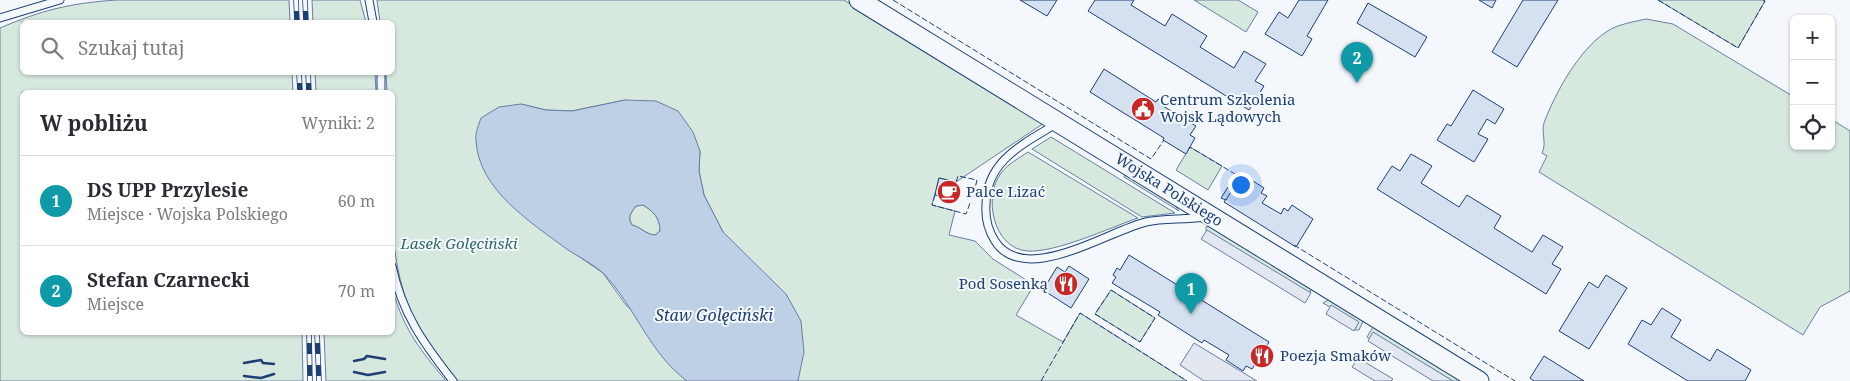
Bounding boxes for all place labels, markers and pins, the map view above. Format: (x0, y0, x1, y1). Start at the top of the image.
pin: 2 (1341, 42, 1373, 83)
place label: Centrum Szkolenia Wojsk Lądowych (1160, 89, 1295, 126)
public building icon: Centrum Szkolenia Wojsk Lądowych (1130, 96, 1156, 122)
cafe icon: Palce Lizać (936, 179, 962, 205)
place label: Palce Lizać (966, 181, 1045, 201)
restaurant icon: Pod Sosenką (1053, 271, 1079, 297)
place label: Pod Sosenką (959, 273, 1048, 293)
pin: 1 (1175, 273, 1207, 314)
restaurant icon: Poezja Smaków (1249, 343, 1275, 369)
place label: Poezja Smaków (1280, 345, 1391, 365)

